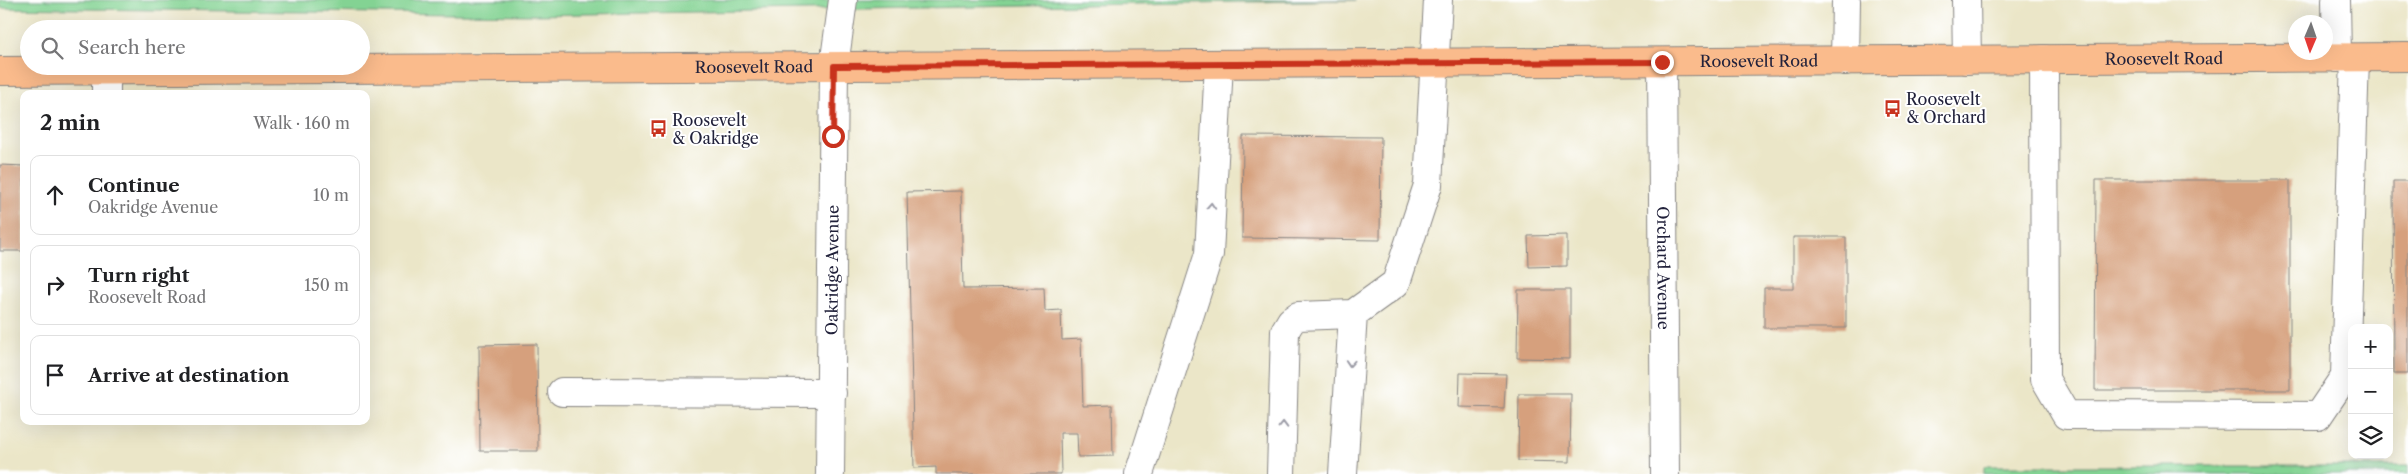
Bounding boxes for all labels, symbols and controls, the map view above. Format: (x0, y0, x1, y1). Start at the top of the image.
north arrow (2288, 15, 2333, 60)
search box (20, 20, 370, 75)
icon: search (38, 34, 66, 62)
text: Search here (78, 36, 186, 59)
street label: Roosevelt Road (2105, 48, 2223, 69)
street label: Roosevelt Road (1700, 50, 1818, 71)
route end (1651, 51, 1674, 74)
street label: Roosevelt Road (695, 56, 813, 77)
place label: Roosevelt & Orchard (1906, 89, 1986, 127)
bus stop icon: Roosevelt & Orchard (1882, 98, 1902, 118)
text: 2 min (40, 110, 100, 135)
place label: Roosevelt & Oakridge (672, 110, 759, 148)
text: Walk · 160 m (253, 113, 350, 133)
bus stop icon: Roosevelt & Oakridge (648, 119, 668, 139)
route start (822, 125, 845, 148)
text: Continue (88, 174, 180, 197)
icon: ahead (41, 181, 69, 209)
text: 10 m (313, 185, 349, 205)
text: Oakridge Avenue (88, 197, 218, 217)
one-way arrow (1206, 201, 1217, 209)
street label: Oakridge Avenue (821, 205, 843, 335)
street label: Orchard Avenue (1653, 206, 1674, 330)
text: Turn right (88, 264, 189, 287)
icon: right (41, 271, 69, 299)
text: 150 m (304, 275, 349, 295)
text: Roosevelt Road (88, 287, 206, 307)
map controls (2348, 324, 2393, 459)
button: + (2348, 324, 2393, 369)
one-way arrow (1345, 359, 1356, 367)
icon: arrive (41, 361, 69, 389)
text: Arrive at destination (88, 364, 289, 387)
button: − (2348, 369, 2393, 414)
button: layers (2348, 414, 2393, 459)
one-way arrow (1277, 421, 1288, 429)

